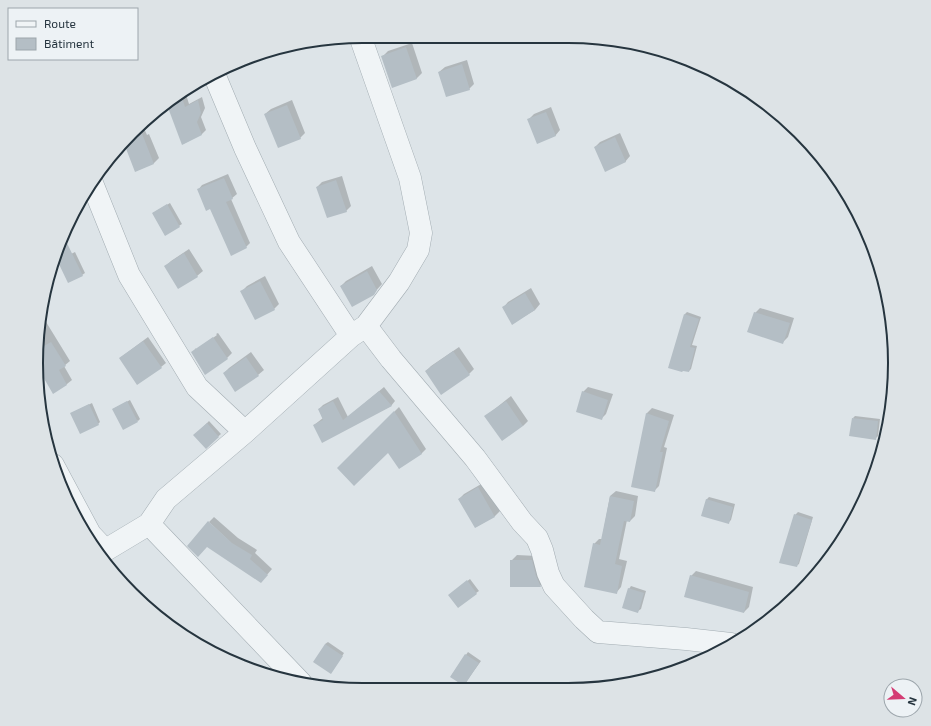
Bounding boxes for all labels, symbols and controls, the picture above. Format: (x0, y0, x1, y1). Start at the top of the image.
legend (8, 8, 138, 60)
text: Route (44, 16, 76, 30)
text: Bâtiment (44, 36, 95, 50)
north arrow (883, 678, 923, 718)
text: N (905, 696, 920, 707)

